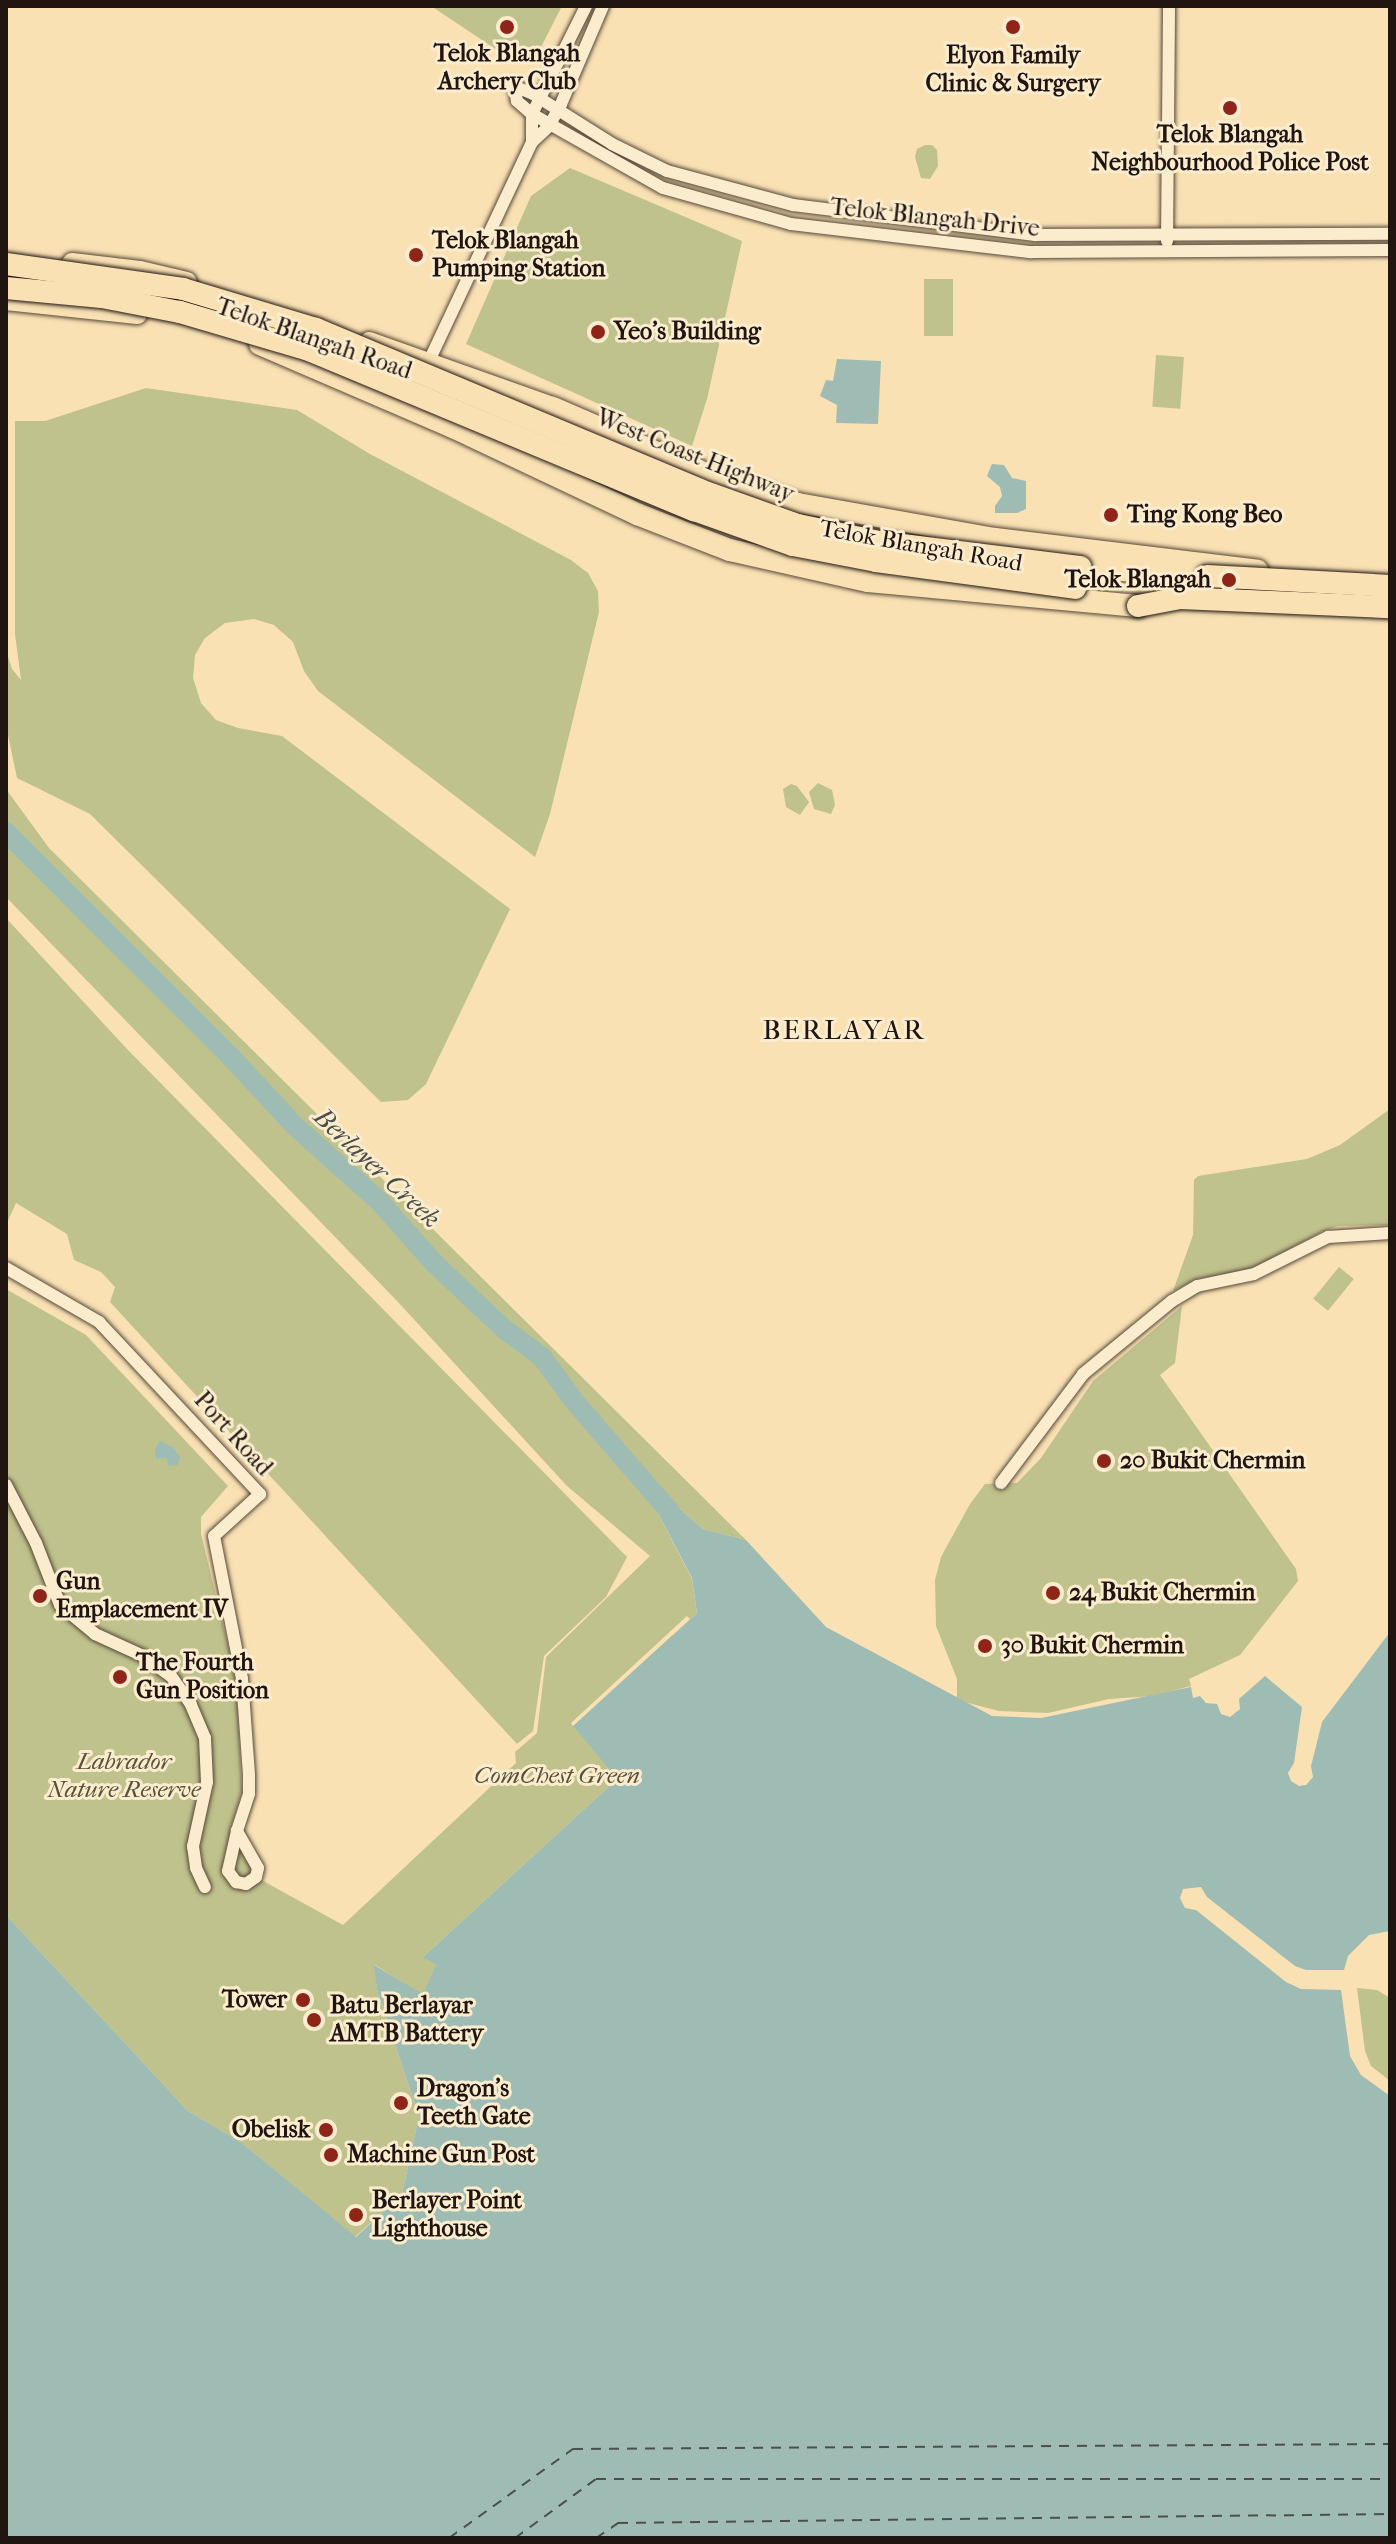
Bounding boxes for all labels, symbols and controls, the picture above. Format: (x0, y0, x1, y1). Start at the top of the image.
marker: Elyon Family Clinic & Surgery (1002, 16, 1024, 38)
marker: Telok Blangah Archery Club (498, 18, 516, 36)
place label: Telok Blangah Archery Club (434, 40, 580, 96)
place label: Elyon Family Clinic & Surgery (925, 42, 1101, 98)
marker: Telok Blangah Neighbourhood Police Post (1221, 99, 1239, 117)
place label: Telok Blangah Neighbourhood Police Post (1091, 121, 1369, 177)
street label: Telok Blangah Drive (829, 193, 1041, 243)
place label: Telok Blangah Pumping Station (432, 227, 605, 283)
marker: Telok Blangah Pumping Station (407, 246, 425, 264)
street label: Telok Blangah Road (212, 292, 416, 386)
place label: Yeo's Building (614, 318, 761, 346)
marker: Yeo's Building (589, 323, 607, 341)
street label: West Coast Highway (592, 403, 798, 509)
place label: Ting Kong Beo (1127, 501, 1282, 529)
marker: Ting Kong Beo (1102, 506, 1120, 524)
street label: Telok Blangah Road (817, 514, 1025, 578)
place label: Telok Blangah (1064, 566, 1211, 594)
marker: Telok Blangah (1218, 569, 1240, 591)
district label: BERLAYAR (763, 1013, 925, 1047)
water label: Berlayer Creek (307, 1102, 447, 1234)
street label: Port Road (188, 1386, 278, 1482)
place label: 20 Bukit Chermin (1120, 1447, 1306, 1475)
marker: 20 Bukit Chermin (1095, 1452, 1113, 1470)
place label: Gun Emplacement IV (56, 1568, 228, 1624)
place label: 24 Bukit Chermin (1069, 1579, 1255, 1607)
marker: 24 Bukit Chermin (1044, 1584, 1062, 1602)
marker: Gun Emplacement IV (31, 1587, 49, 1605)
place label: 30 Bukit Chermin (1001, 1632, 1184, 1660)
marker: 30 Bukit Chermin (976, 1637, 994, 1655)
place label: The Fourth Gun Position (136, 1649, 269, 1705)
marker: The Fourth Gun Position (111, 1668, 129, 1686)
park label: Labrador Nature Reserve (47, 1748, 201, 1804)
park label: ComChest Green (474, 1762, 640, 1790)
place label: Tower (222, 1986, 287, 2014)
marker: Tower (294, 1991, 312, 2009)
place label: Batu Berlayar AMTB Battery (330, 1992, 483, 2048)
marker: Batu Berlayar AMTB Battery (305, 2011, 323, 2029)
place label: Dragon's Teeth Gate (417, 2075, 531, 2131)
marker: Dragon's Teeth Gate (392, 2094, 410, 2112)
place label: Obelisk (232, 2116, 310, 2144)
marker: Obelisk (317, 2121, 335, 2139)
place label: Machine Gun Post (347, 2141, 535, 2169)
marker: Machine Gun Post (322, 2146, 340, 2164)
place label: Berlayer Point Lighthouse (372, 2187, 522, 2243)
marker: Berlayer Point Lighthouse (347, 2206, 365, 2224)

